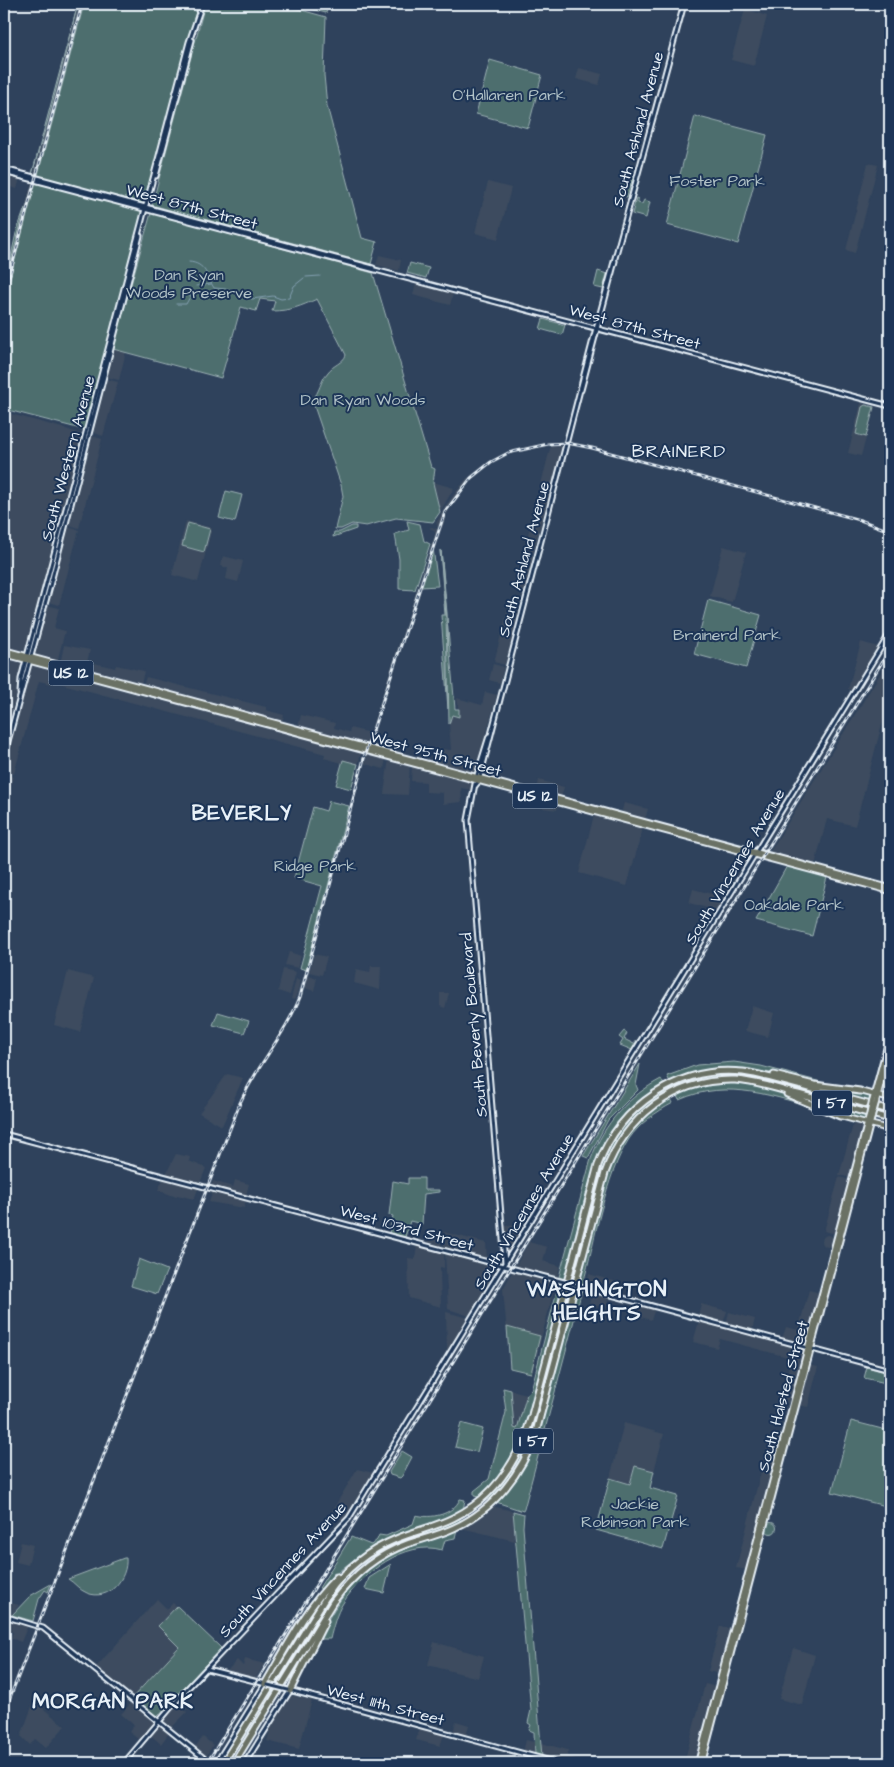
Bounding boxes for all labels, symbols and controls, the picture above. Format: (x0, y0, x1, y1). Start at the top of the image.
street label: South Ashland Avenue (607, 49, 669, 209)
park label: O'Hallaren Park (452, 84, 566, 106)
park label: Foster Park (669, 170, 765, 192)
street label: West 87th Street (124, 179, 260, 235)
park label: Dan Ryan Woods Preserve (126, 264, 252, 304)
street label: West 87th Street (567, 299, 703, 355)
street label: South Western Avenue (35, 373, 101, 543)
park label: Dan Ryan Woods (301, 389, 425, 412)
district label: BRAINERD (632, 439, 726, 464)
street label: South Ashland Avenue (493, 479, 555, 639)
park label: Brainerd Park (673, 624, 781, 646)
road number: US 12 (48, 660, 94, 686)
street label: West 95th Street (368, 726, 504, 782)
road number: US 12 (512, 784, 558, 808)
street label: South Vincennes Avenue (679, 784, 790, 949)
district label: BEVERLY (192, 799, 292, 828)
park label: Ridge Park (274, 855, 356, 878)
park label: Oakdale Park (744, 894, 844, 916)
street label: South Beverly Boulevard (455, 932, 494, 1118)
road number: I 57 (812, 1090, 852, 1116)
street label: South Vincennes Avenue (468, 1129, 579, 1294)
street label: West 103rd Street (337, 1200, 477, 1257)
district label: WASHINGTON HEIGHTS (526, 1275, 667, 1328)
street label: South Halsted Street (752, 1318, 814, 1474)
road number: I 57 (513, 1428, 553, 1454)
park label: Jackie Robinson Park (581, 1493, 689, 1533)
street label: South Vincennes Avenue (214, 1497, 352, 1642)
street label: West 111th Street (325, 1679, 447, 1731)
district label: MORGAN PARK (32, 1687, 194, 1716)

